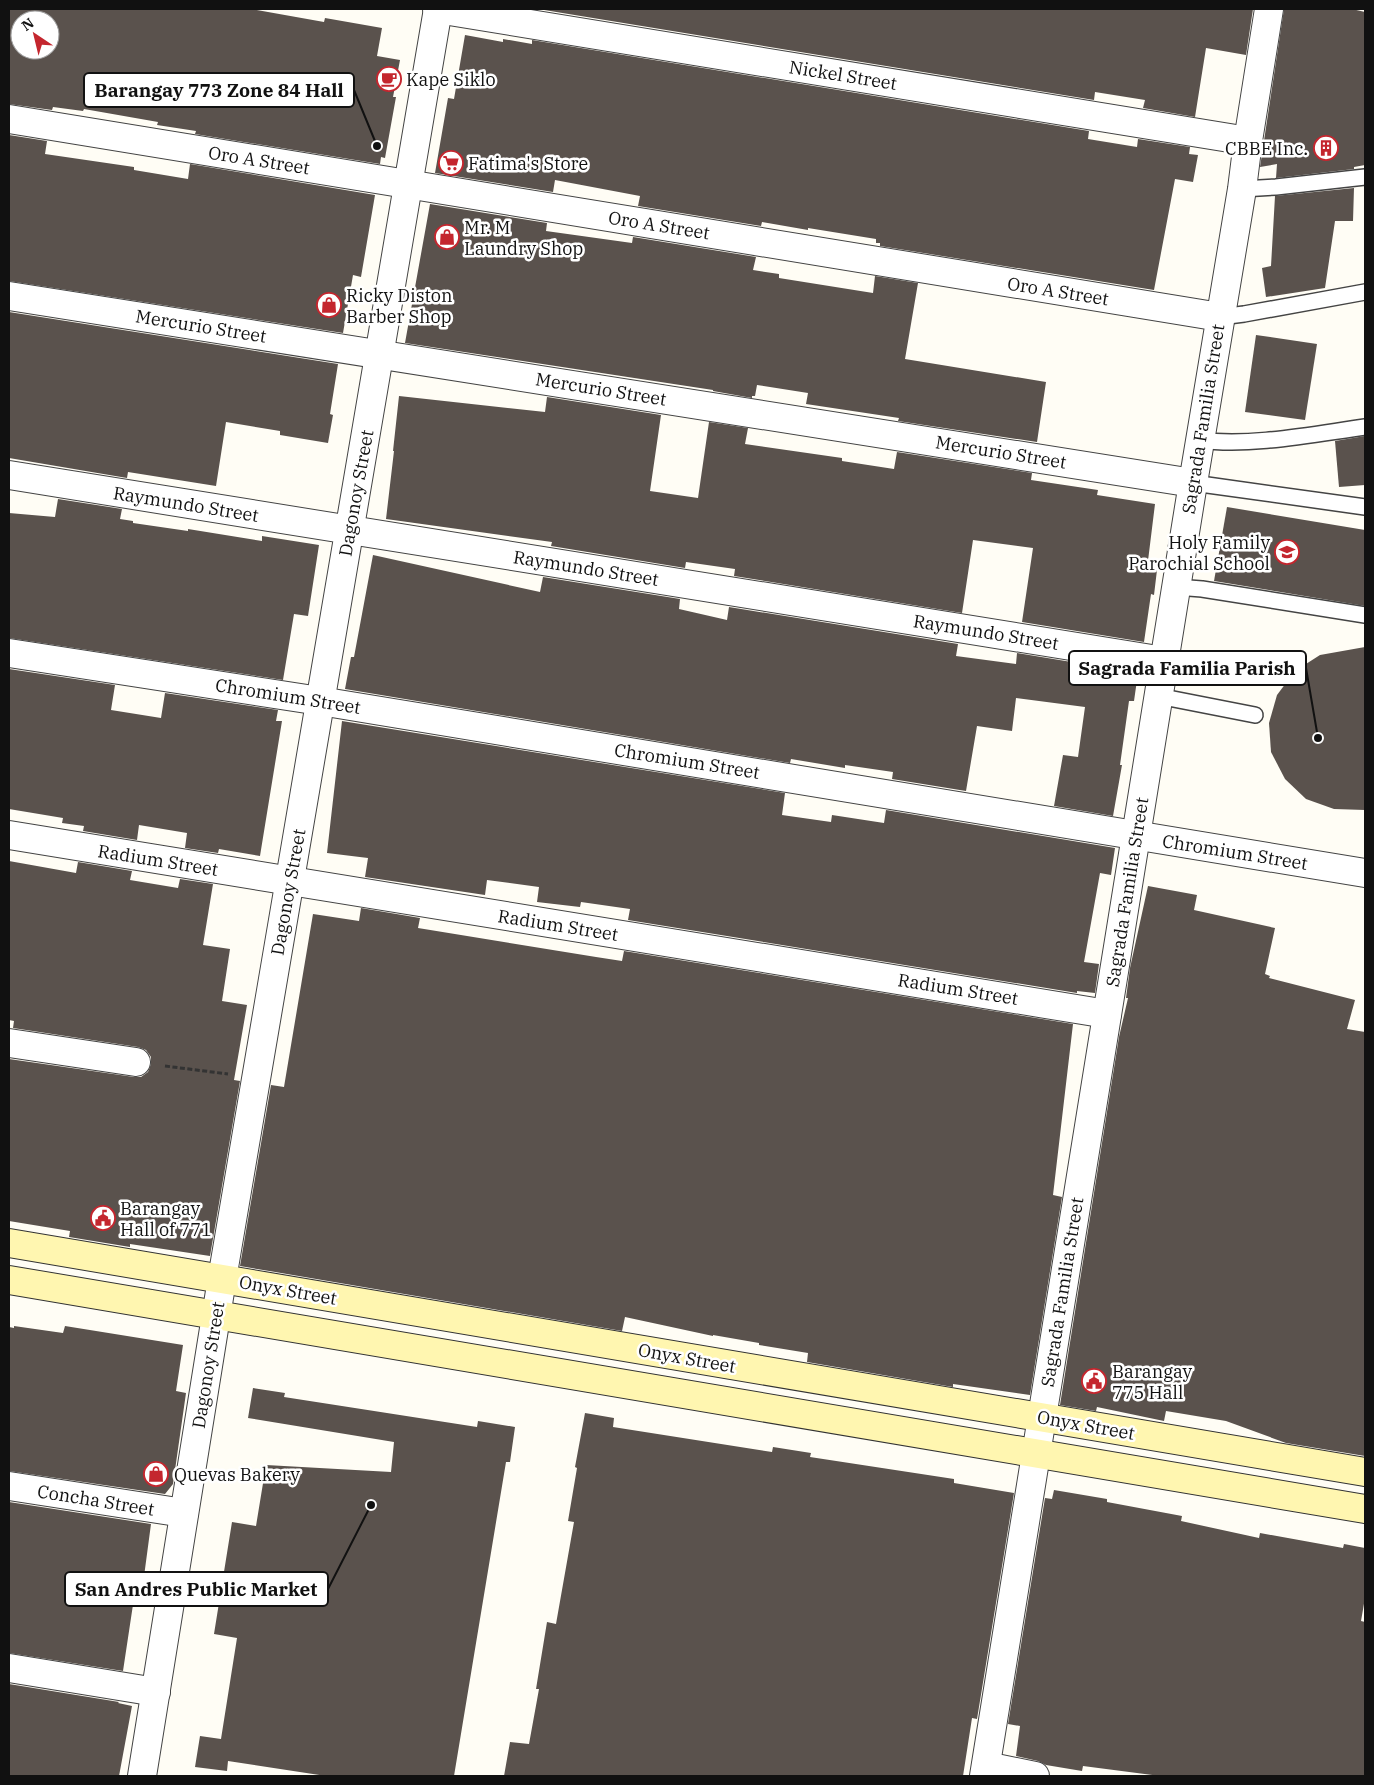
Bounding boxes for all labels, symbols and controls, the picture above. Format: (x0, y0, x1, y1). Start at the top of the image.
north arrow (10, 10, 60, 60)
text: N (18, 14, 37, 35)
street label: Nickel Street (787, 55, 899, 95)
cafe icon: Kape Siklo (376, 66, 402, 92)
place label: Kape Siklo (406, 68, 496, 91)
callout: Barangay 773 Zone 84 Hall (84, 73, 354, 107)
text: Barangay 773 Zone 84 Hall (94, 78, 344, 102)
building icon: CBBE Inc. (1313, 135, 1339, 161)
place label: CBBE Inc. (1225, 137, 1308, 160)
street label: Oro A Street (207, 141, 311, 179)
supermarket icon: Fatima's Store (438, 150, 464, 176)
place label: Fatima's Store (468, 152, 588, 175)
street label: Oro A Street (607, 206, 711, 244)
place label: Mr. M Laundry Shop (464, 216, 583, 260)
shop icon: Mr. M Laundry Shop (434, 224, 460, 250)
street label: Oro A Street (1006, 272, 1110, 310)
place label: Ricky Diston Barber Shop (346, 284, 452, 328)
shop icon: Ricky Diston Barber Shop (316, 292, 342, 318)
street label: Mercurio Street (134, 304, 268, 348)
street label: Sagrada Familia Street (1177, 323, 1229, 515)
street label: Mercurio Street (534, 367, 668, 411)
street label: Dagonoy Street (334, 428, 378, 558)
street label: Mercurio Street (934, 430, 1068, 474)
street label: Raymundo Street (112, 481, 260, 527)
place label: Holy Family Parochial School (1128, 531, 1270, 575)
school or university icon: Holy Family Parochial School (1274, 539, 1300, 565)
street label: Raymundo Street (512, 545, 660, 591)
street label: Raymundo Street (912, 609, 1060, 655)
callout: Sagrada Familia Parish (1069, 651, 1306, 685)
text: Sagrada Familia Parish (1078, 656, 1296, 680)
street label: Chromium Street (214, 673, 362, 719)
street label: Chromium Street (613, 738, 761, 784)
street label: Sagrada Familia Street (1101, 796, 1153, 988)
street label: Dagonoy Street (266, 827, 310, 957)
street label: Chromium Street (1161, 829, 1309, 875)
street label: Radium Street (96, 839, 220, 881)
street label: Radium Street (496, 904, 620, 946)
street label: Radium Street (896, 968, 1020, 1010)
street label: Sagrada Familia Street (1036, 1196, 1088, 1388)
place label: Barangay Hall of 771 (120, 1197, 212, 1241)
public building icon: Barangay Hall of 771 (90, 1205, 116, 1231)
street label: Onyx Street (237, 1270, 339, 1310)
street label: Dagonoy Street (187, 1300, 229, 1430)
street label: Onyx Street (636, 1338, 738, 1378)
place label: Barangay 775 Hall (1112, 1360, 1193, 1404)
public building icon: Barangay 775 Hall (1081, 1368, 1107, 1394)
street label: Onyx Street (1035, 1405, 1137, 1445)
shop icon: Quevas Bakery (143, 1461, 169, 1487)
place label: Quevas Bakery (174, 1463, 300, 1486)
street label: Concha Street (36, 1479, 156, 1521)
callout: San Andres Public Market (65, 1572, 328, 1606)
text: San Andres Public Market (75, 1577, 317, 1601)

